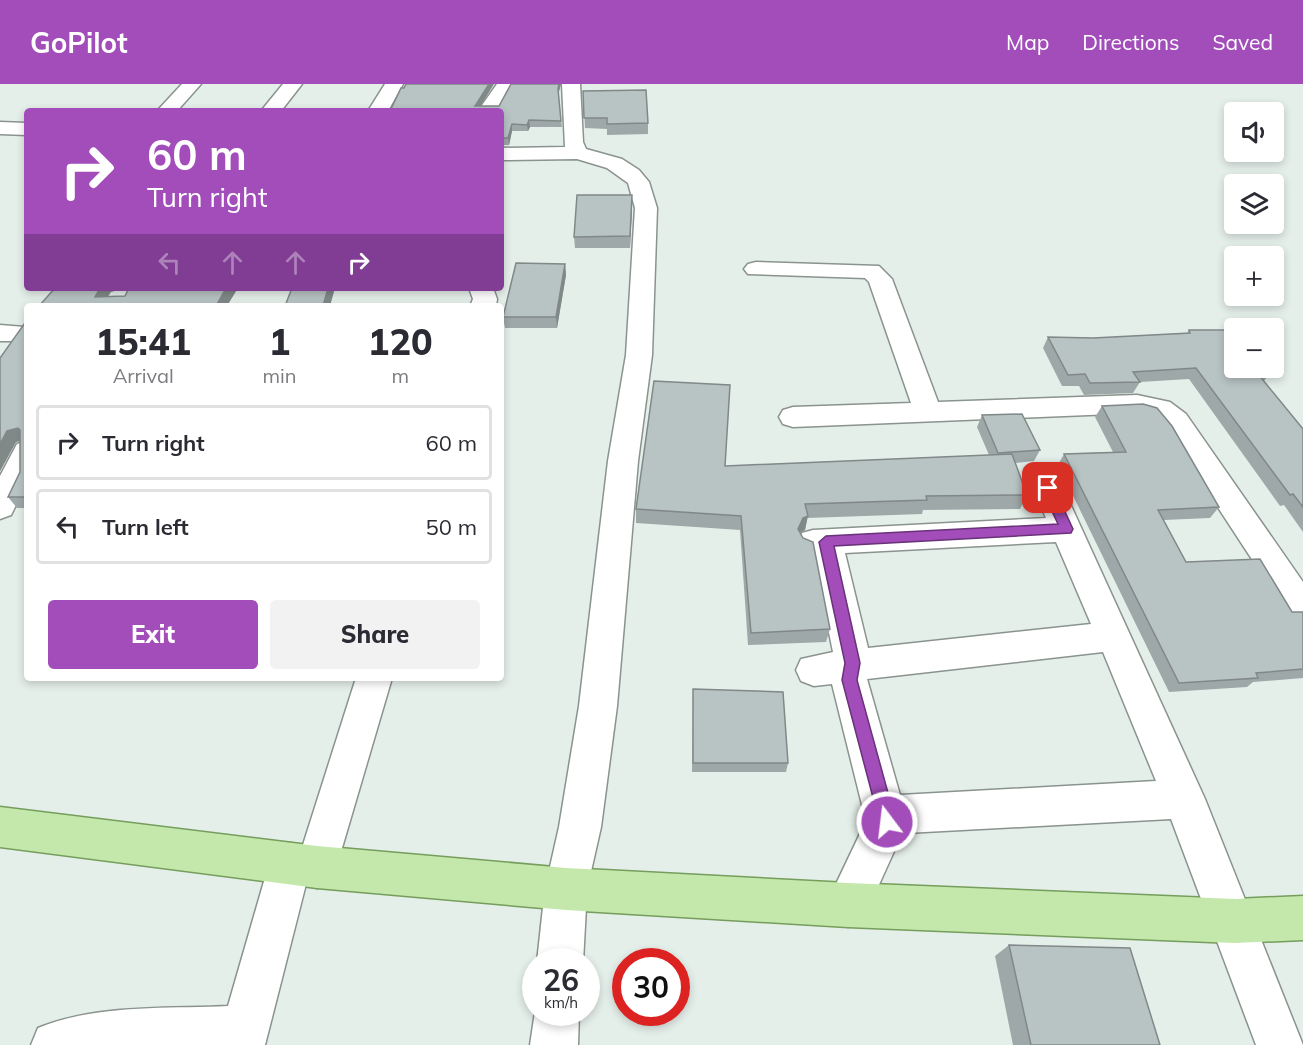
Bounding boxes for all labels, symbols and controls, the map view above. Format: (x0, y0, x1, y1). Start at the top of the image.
text: GoPilot (30, 25, 128, 60)
text: Map (1006, 29, 1049, 55)
text: Directions (1082, 29, 1179, 55)
text: Saved (1212, 29, 1273, 55)
map controls (1224, 102, 1284, 378)
button: sound (1224, 102, 1284, 162)
text: 60 m (147, 128, 247, 181)
icon: right (48, 132, 126, 210)
button: layers (1224, 174, 1284, 234)
text: Turn right (147, 180, 267, 214)
icon: left (153, 246, 186, 279)
icon: ahead (216, 246, 249, 279)
icon: ahead (279, 246, 312, 279)
icon: right (342, 246, 375, 279)
button: + (1224, 246, 1284, 306)
button: − (1224, 318, 1284, 378)
text: 15:41 (95, 319, 191, 364)
text: 1 (269, 319, 290, 364)
text: 120 (368, 319, 433, 364)
text: Arrival (113, 363, 174, 388)
text: min (262, 363, 297, 388)
text: m (391, 363, 409, 388)
icon: right (51, 426, 84, 459)
text: Turn right (102, 429, 205, 457)
text: 60 m (426, 429, 477, 457)
pin (1022, 462, 1073, 513)
icon: arrive (1031, 471, 1064, 504)
icon: left (51, 510, 84, 543)
text: Turn left (102, 513, 189, 541)
text: 50 m (426, 513, 477, 541)
button: Exit (48, 600, 258, 669)
button: Share (270, 600, 480, 669)
position arrow (855, 790, 919, 854)
speed limit sign: 30 (612, 948, 690, 1026)
text: 26 (543, 961, 579, 999)
text: km/h (544, 993, 578, 1012)

